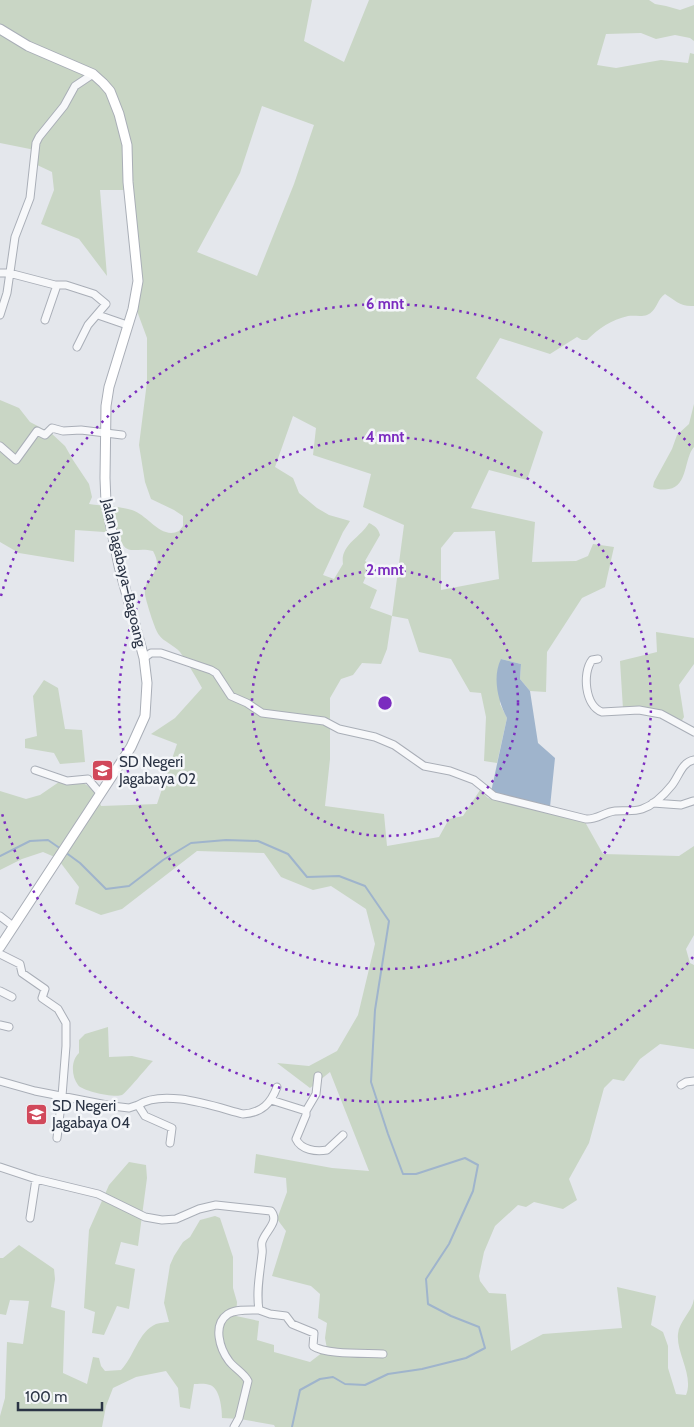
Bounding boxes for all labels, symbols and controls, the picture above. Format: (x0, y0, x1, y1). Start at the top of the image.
text: 6 mnt (366, 295, 404, 313)
text: 4 mnt (365, 428, 405, 446)
street label: Jalan Jagabaya–Bagoang (98, 496, 150, 650)
text: 2 mnt (366, 561, 404, 579)
centre of rings (376, 694, 394, 712)
place label: SD Negeri Jagabaya 02 (118, 753, 196, 788)
school or university icon: SD Negeri Jagabaya 02 (91, 759, 115, 783)
place label: SD Negeri Jagabaya 04 (51, 1097, 130, 1132)
school or university icon: SD Negeri Jagabaya 04 (24, 1103, 48, 1127)
scale bar (18, 1380, 101, 1412)
text: 100 m (25, 1388, 67, 1406)

